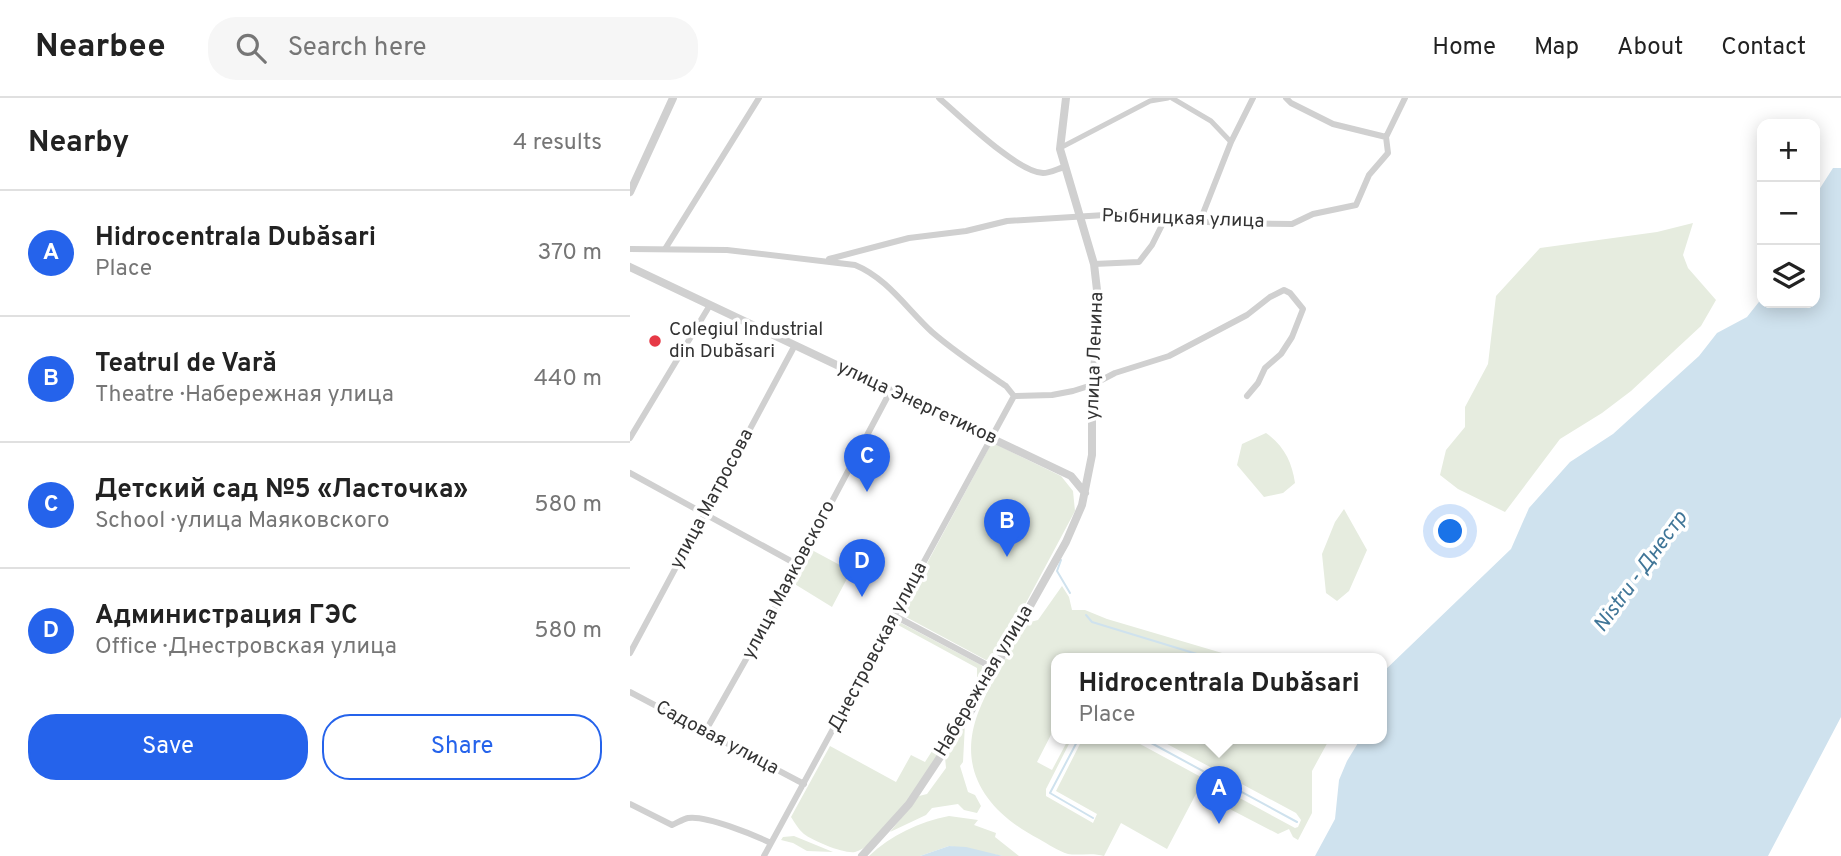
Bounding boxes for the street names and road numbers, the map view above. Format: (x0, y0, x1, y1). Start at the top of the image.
street label: Рыбницкая улица (1101, 204, 1265, 234)
street label: улица Ленина (1081, 292, 1109, 420)
street label: улица Энергетиков (833, 355, 1001, 451)
street label: улица Матросова (665, 425, 759, 573)
street label: улица Маяковского (737, 497, 841, 663)
street label: Днестровская улица (823, 558, 933, 736)
street label: Набережная улица (929, 601, 1039, 761)
street label: Садовая улица (651, 695, 783, 781)

